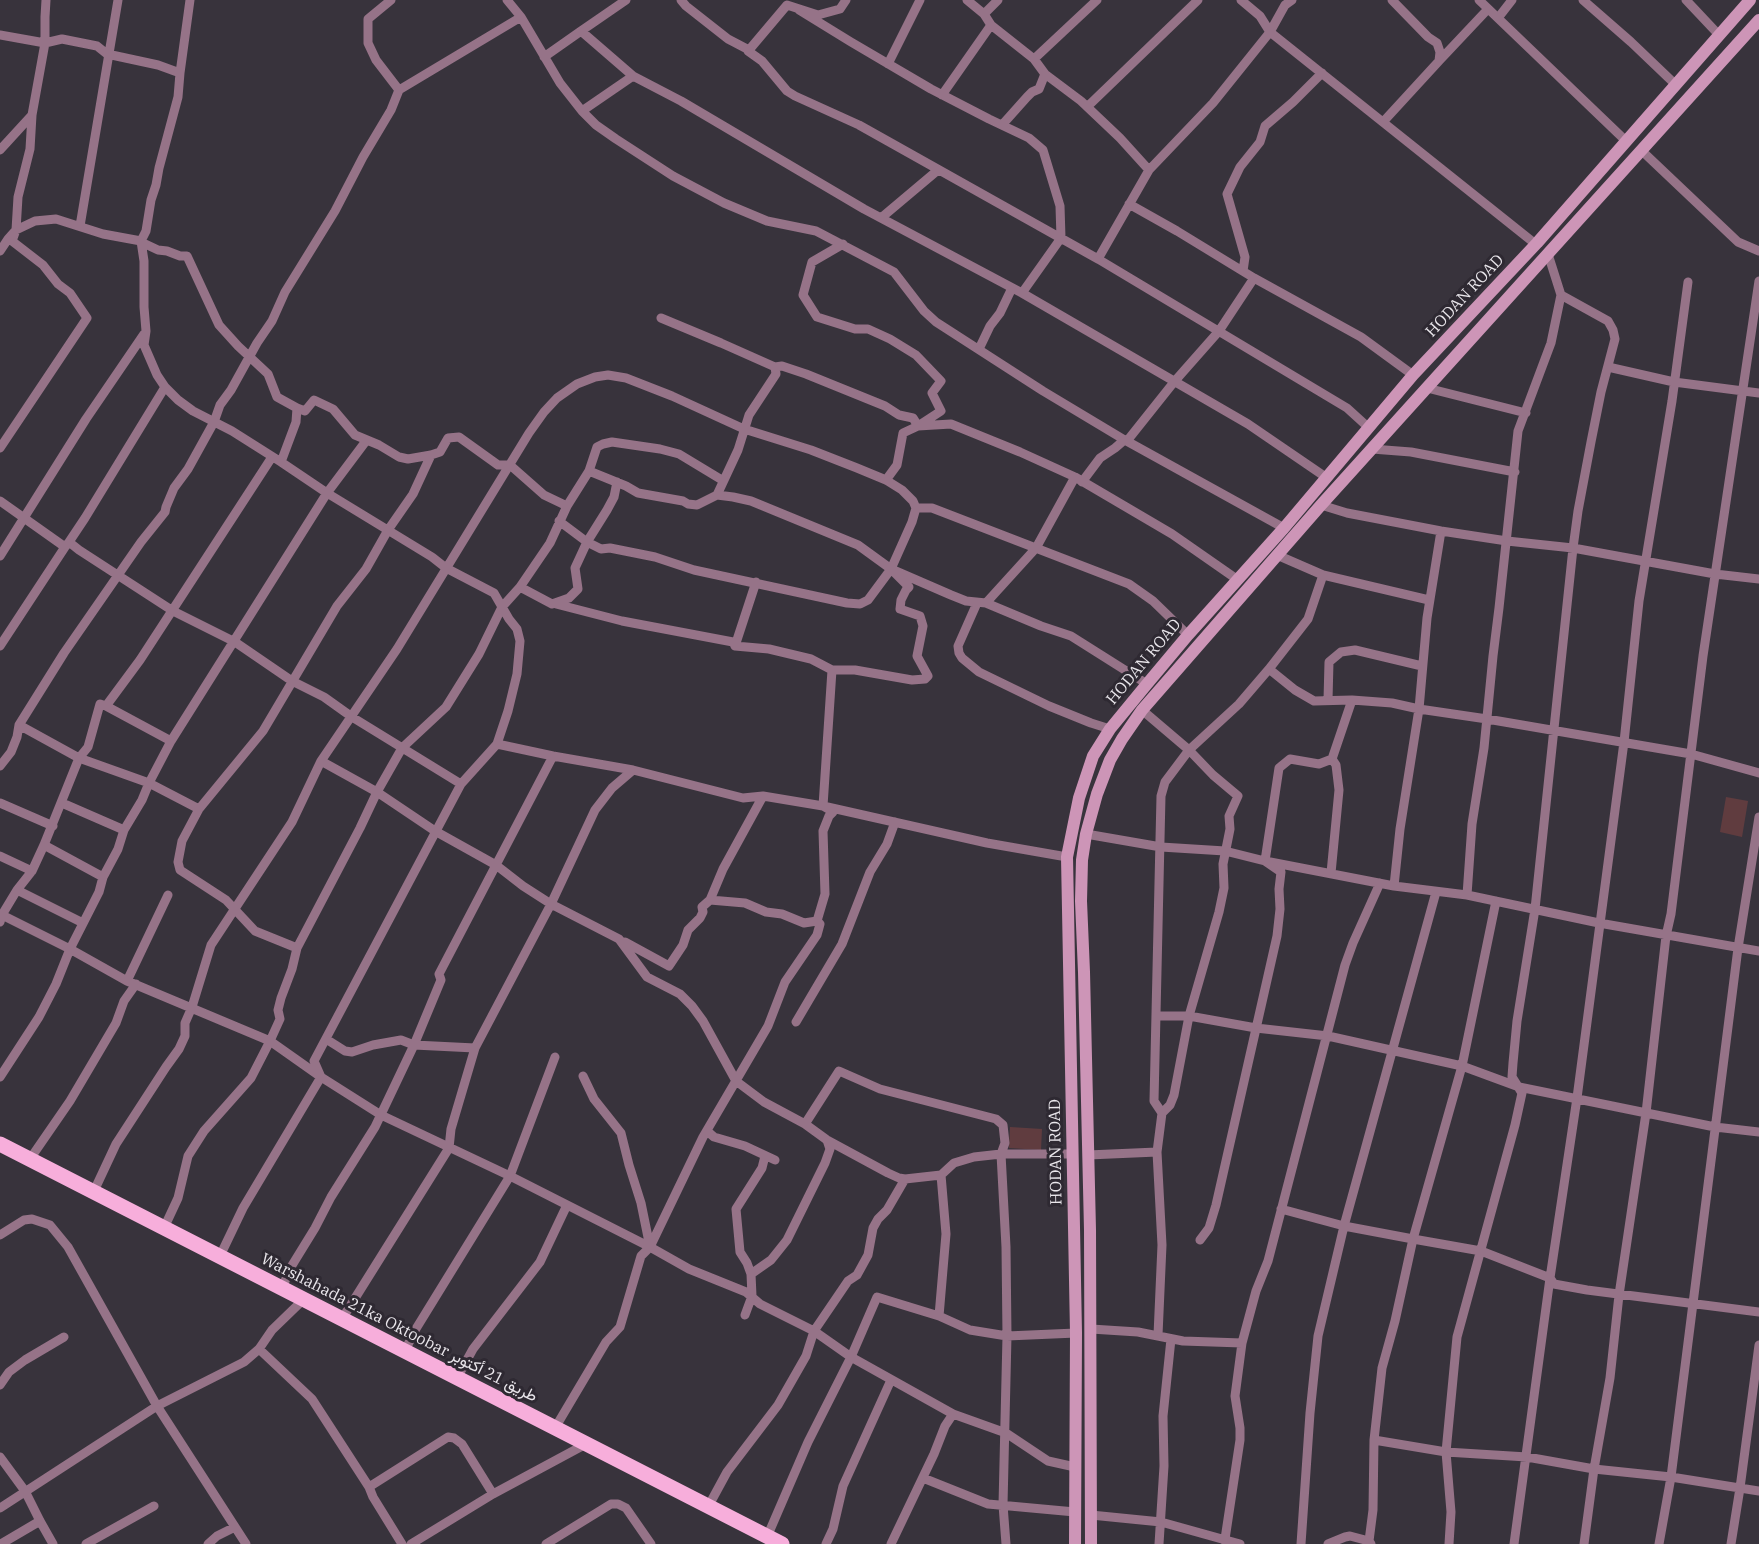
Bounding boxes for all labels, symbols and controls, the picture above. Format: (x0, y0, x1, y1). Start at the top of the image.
street label: HODAN ROAD (1422, 251, 1508, 341)
street label: HODAN ROAD (1103, 615, 1185, 709)
street label: HODAN ROAD (1045, 1099, 1067, 1205)
street label: Warshahada 21ka Oktoobar طريق 21 أكتوبر (258, 1250, 540, 1406)

